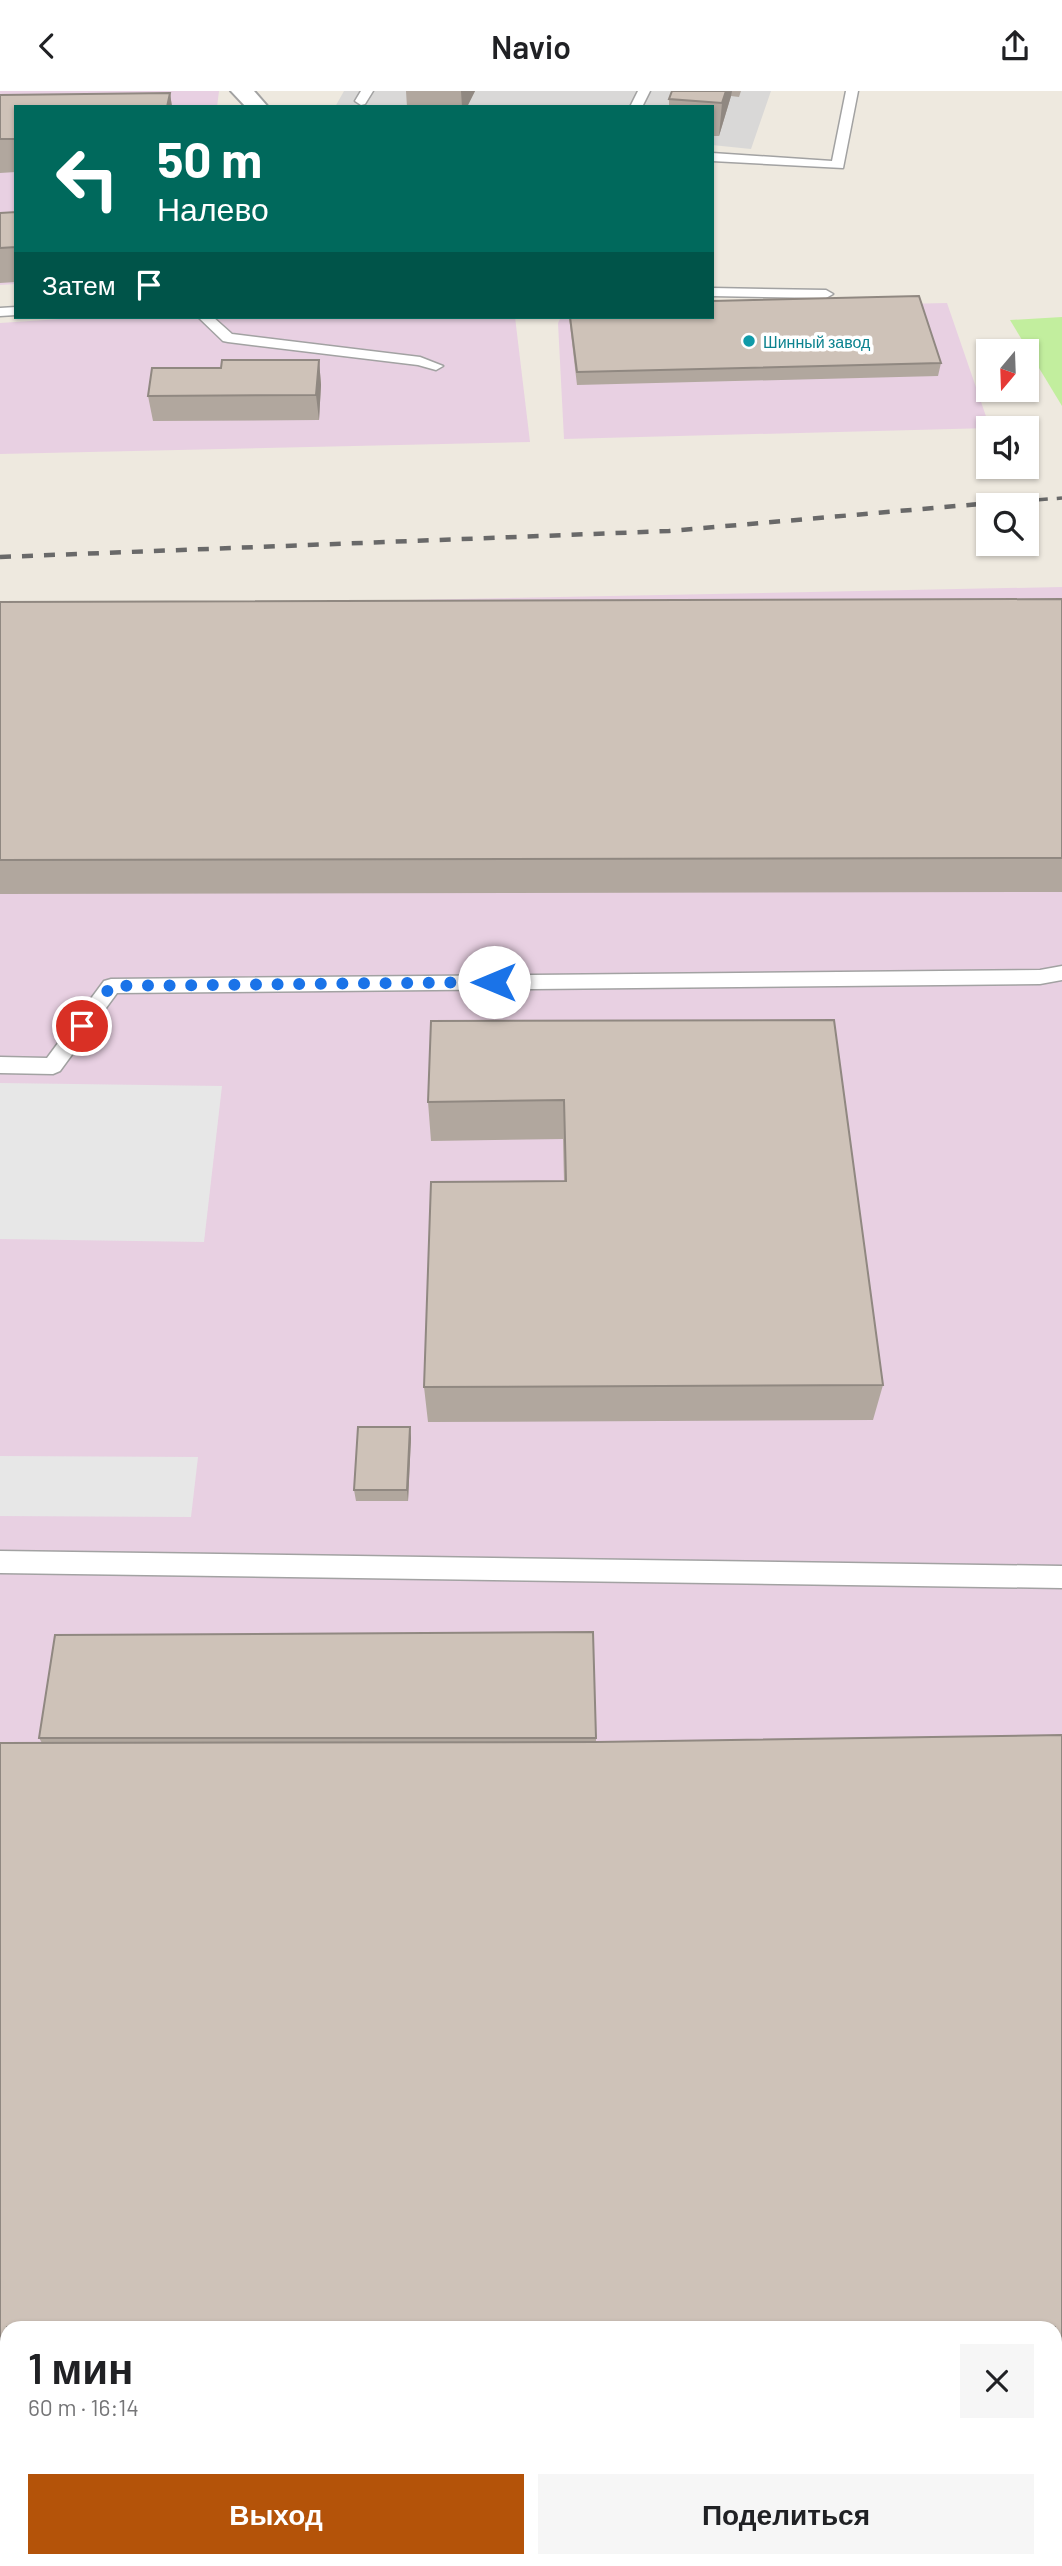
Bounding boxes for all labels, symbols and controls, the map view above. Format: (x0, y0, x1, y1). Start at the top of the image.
icon: back (28, 27, 66, 65)
text: Navio (491, 27, 571, 65)
icon: share (996, 27, 1034, 65)
text: 50 m (157, 129, 262, 188)
icon: left (42, 133, 133, 224)
text: Налево (157, 189, 269, 227)
icon: arrive (130, 266, 168, 304)
text: Затем (42, 269, 116, 300)
place label: Шинный завод (763, 332, 871, 351)
marker: Шинный завод (741, 333, 757, 349)
north arrow (976, 339, 1040, 403)
map controls (976, 339, 1039, 556)
button: sound (976, 416, 1039, 479)
button: search (976, 493, 1039, 556)
position arrow (457, 945, 531, 1019)
pin (52, 996, 112, 1056)
icon: arrive (63, 1007, 101, 1045)
text: 1 мин (28, 2342, 133, 2392)
button: close (960, 2344, 1034, 2418)
text: 60 m · 16:14 (28, 2393, 139, 2421)
button: Выход (28, 2474, 524, 2554)
button: Поделиться (538, 2474, 1034, 2554)

